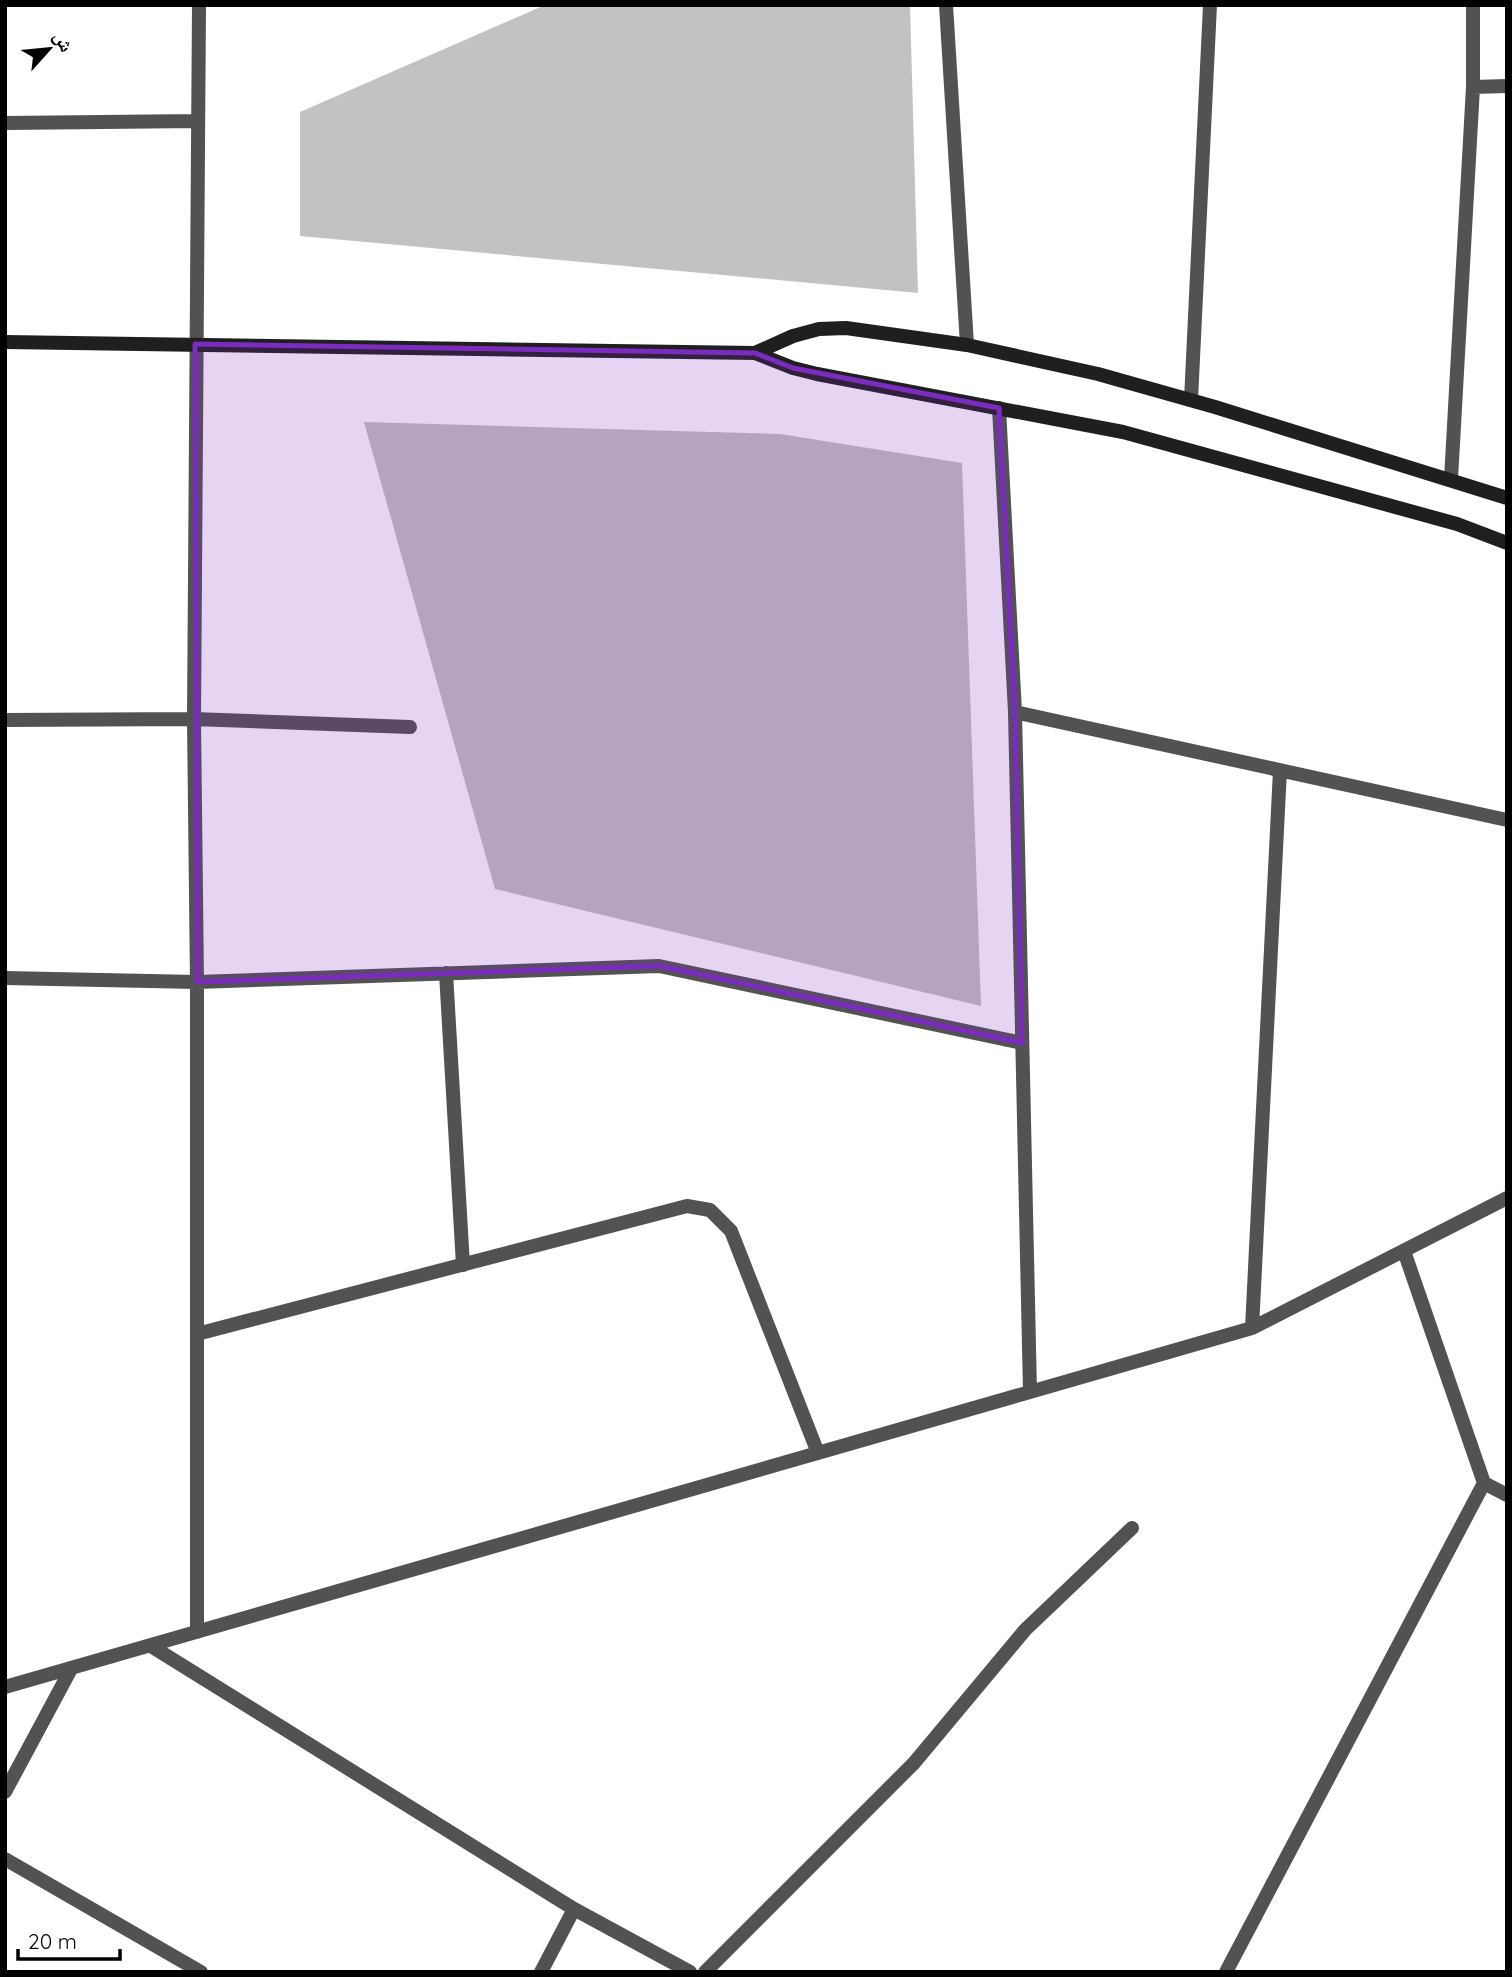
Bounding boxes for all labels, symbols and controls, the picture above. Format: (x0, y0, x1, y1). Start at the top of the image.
north arrow (14, 14, 84, 84)
text: ش (49, 27, 79, 56)
scale bar (18, 1918, 119, 1962)
text: 20 m (28, 1928, 77, 1954)

